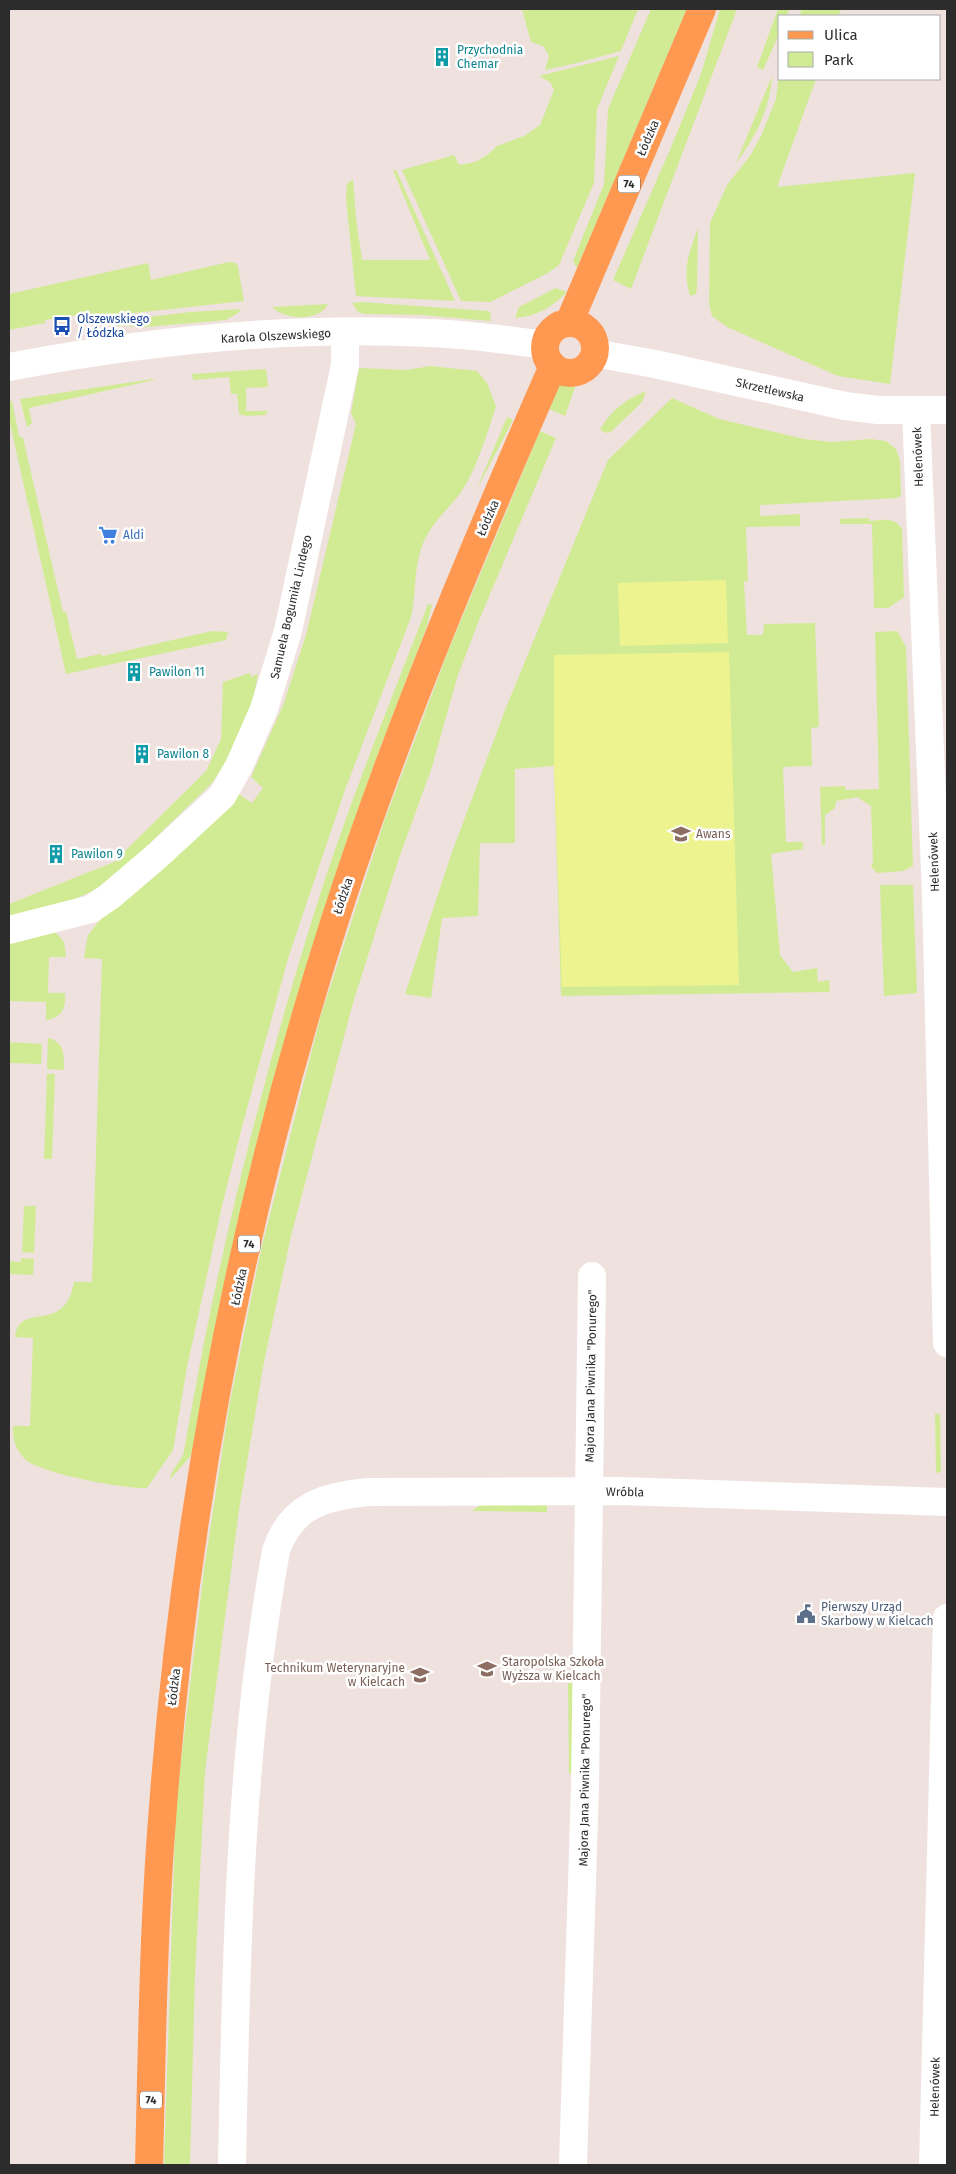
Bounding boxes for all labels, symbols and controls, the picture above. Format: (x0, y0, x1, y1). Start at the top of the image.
legend (778, 15, 941, 80)
text: Ulica (824, 26, 858, 44)
place label: Przychodnia Chemar (457, 43, 523, 71)
building icon: Przychodnia Chemar (431, 46, 453, 68)
text: Park (824, 51, 854, 69)
street label: Łódzka (634, 118, 662, 158)
road number: 74 (618, 175, 640, 192)
place label: Olszewskiego / Łódzka (77, 312, 149, 340)
bus stop icon: Olszewskiego / Łódzka (51, 315, 73, 337)
street label: Karola Olszewskiego (220, 326, 332, 346)
street label: Skrzetlewska (734, 375, 806, 405)
street label: Helenówek (910, 426, 926, 487)
street label: Łódzka (474, 498, 502, 538)
supermarket icon: Aldi (97, 524, 119, 546)
place label: Aldi (123, 528, 144, 542)
street label: Samuela Bogumiła Lindego (268, 534, 314, 680)
building icon: Pawilon 11 (123, 661, 145, 683)
place label: Pawilon 11 (149, 665, 205, 679)
building icon: Pawilon 8 (131, 743, 153, 765)
place label: Pawilon 8 (157, 747, 209, 761)
school or university icon: Awans (670, 823, 692, 845)
place label: Awans (696, 827, 731, 841)
street label: Helenówek (926, 831, 942, 892)
building icon: Pawilon 9 (45, 843, 67, 865)
place label: Pawilon 9 (71, 847, 123, 861)
street label: Łódzka (330, 876, 356, 916)
road number: 74 (238, 1236, 260, 1252)
street label: Łódzka (228, 1267, 250, 1307)
street label: Majora Jana Piwnika "Ponurego" (582, 1289, 600, 1463)
street label: Wróbla (606, 1485, 644, 1499)
place label: Pierwszy Urząd Skarbowy w Kielcach (821, 1600, 934, 1628)
public building icon: Pierwszy Urząd Skarbowy w Kielcach (795, 1603, 817, 1625)
place label: Staropolska Szkoła Wyższa w Kielcach (502, 1655, 604, 1683)
school or university icon: Staropolska Szkoła Wyższa w Kielcach (476, 1658, 498, 1680)
place label: Technikum Weterynaryjne w Kielcach (265, 1661, 405, 1689)
school or university icon: Technikum Weterynaryjne w Kielcach (409, 1664, 431, 1686)
street label: Łódzka (165, 1667, 183, 1707)
street label: Majora Jana Piwnika "Ponurego" (576, 1693, 594, 1867)
street label: Helenówek (927, 2056, 943, 2117)
road number: 74 (140, 2092, 162, 2108)

